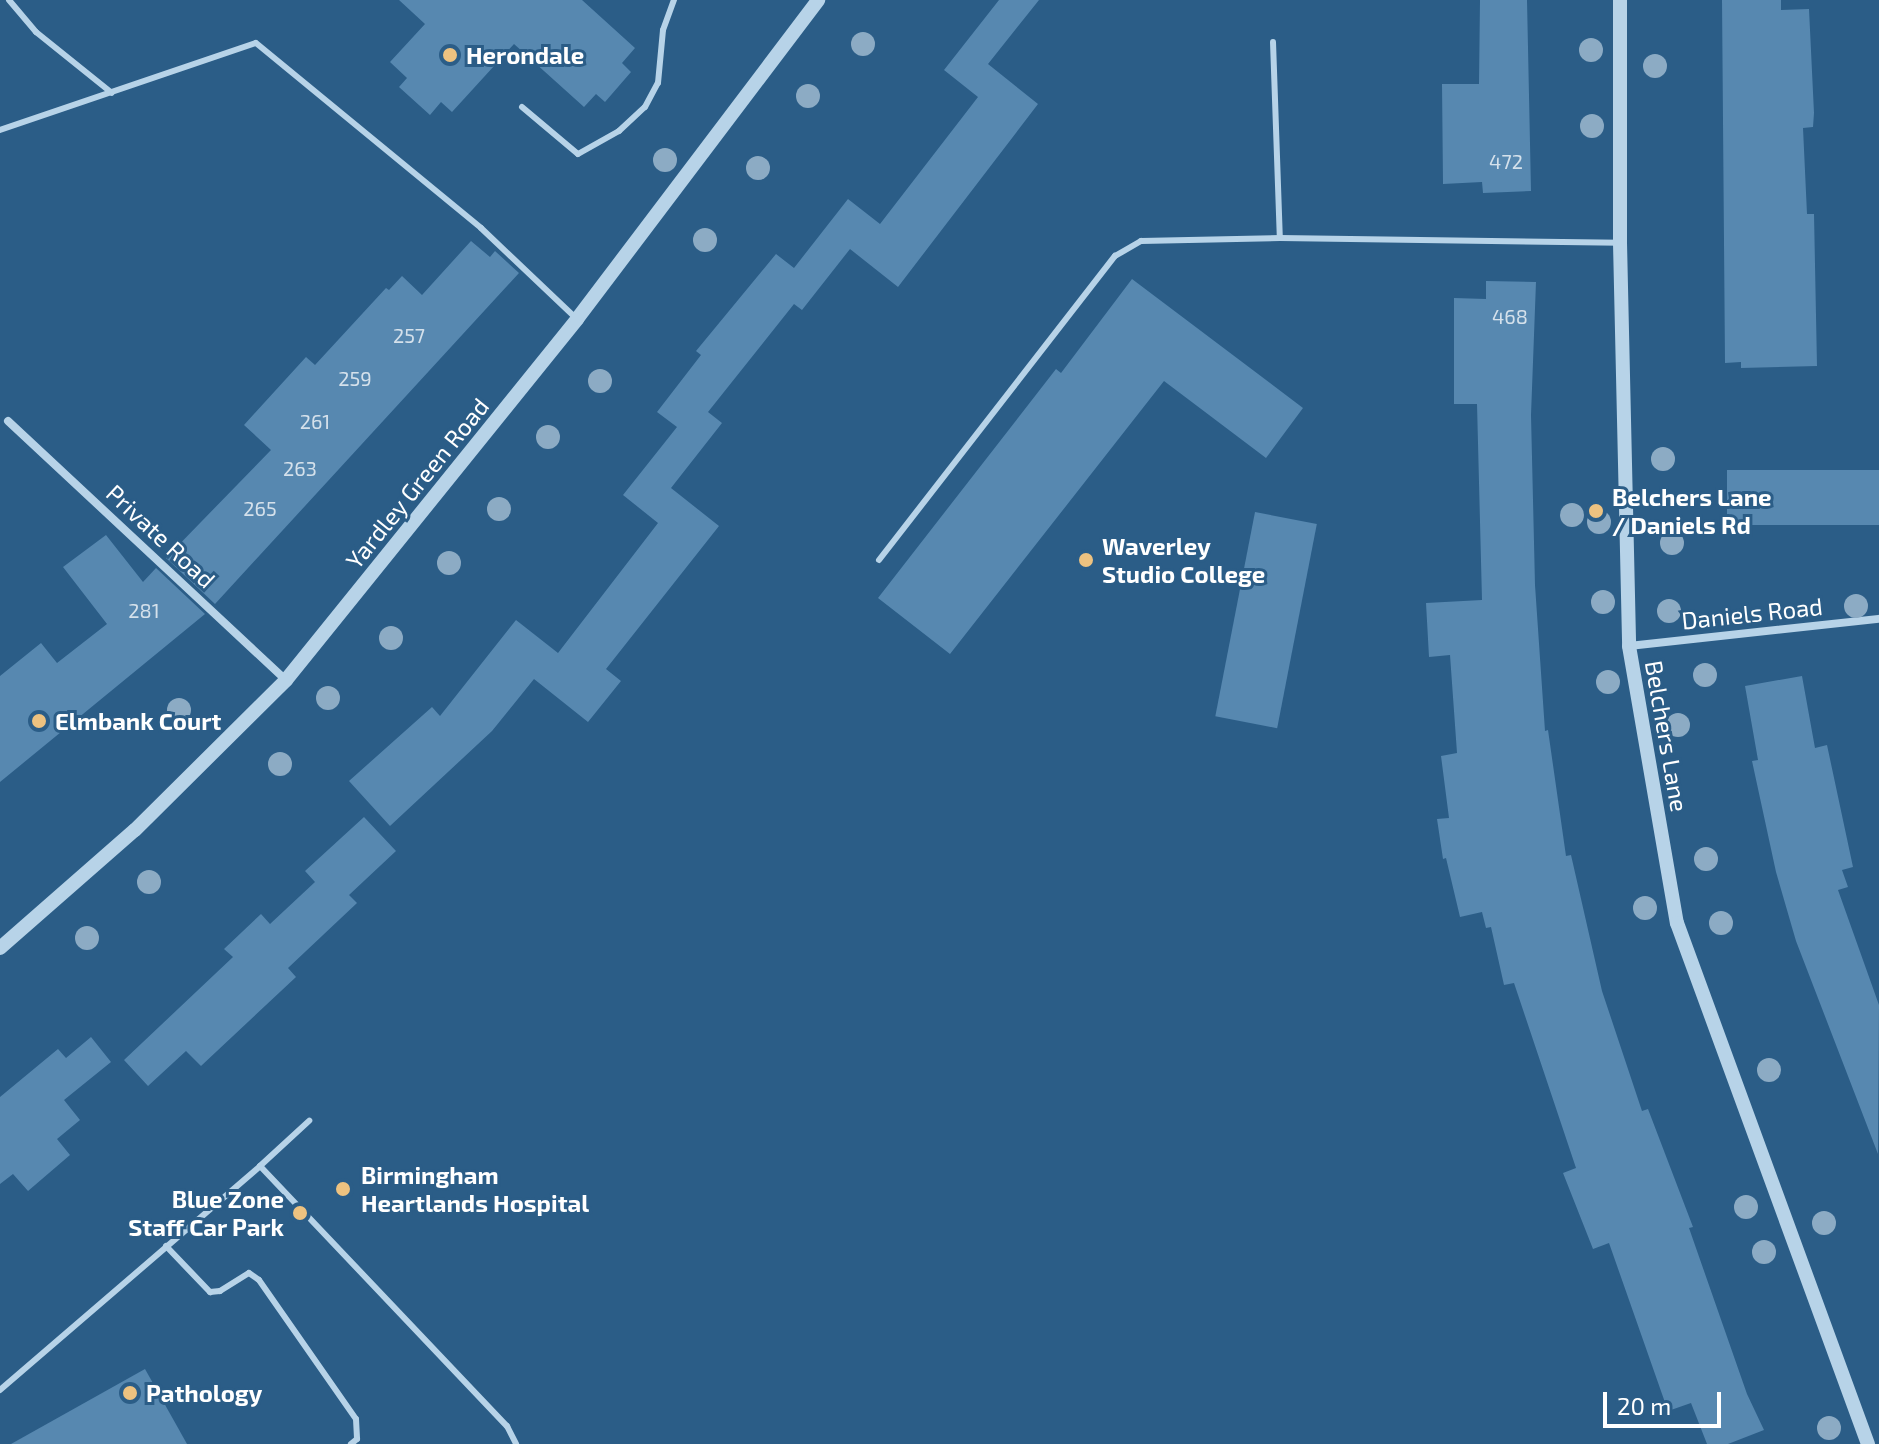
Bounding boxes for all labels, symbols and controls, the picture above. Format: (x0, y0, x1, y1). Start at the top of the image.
place label: Herondale (466, 41, 584, 69)
marker: Herondale (441, 46, 459, 64)
house number: 472 (1489, 149, 1523, 173)
house number: 468 (1492, 304, 1528, 328)
house number: 257 (393, 323, 425, 347)
house number: 259 (338, 366, 372, 390)
street label: Yardley Green Road (339, 392, 495, 574)
house number: 261 (300, 409, 330, 433)
house number: 263 (283, 456, 317, 480)
street label: Private Road (101, 478, 221, 594)
place label: Belchers Lane / Daniels Rd (1612, 483, 1772, 539)
house number: 265 (243, 496, 277, 520)
marker: Belchers Lane / Daniels Rd (1587, 502, 1605, 520)
place label: Waverley Studio College (1102, 532, 1265, 588)
marker: Waverley Studio College (1077, 551, 1095, 569)
street label: Daniels Road (1680, 591, 1824, 635)
house number: 281 (128, 598, 160, 622)
street label: Belchers Lane (1640, 658, 1694, 814)
place label: Elmbank Court (55, 707, 221, 735)
marker: Elmbank Court (30, 712, 48, 730)
place label: Birmingham Heartlands Hospital (361, 1161, 589, 1217)
marker: Birmingham Heartlands Hospital (332, 1178, 354, 1200)
place label: Blue Zone Staff Car Park (128, 1185, 284, 1241)
marker: Blue Zone Staff Car Park (291, 1204, 309, 1222)
scale bar (1607, 1376, 1725, 1426)
place label: Pathology (146, 1379, 262, 1407)
marker: Pathology (121, 1384, 139, 1402)
text: 20 m (1617, 1391, 1671, 1420)

